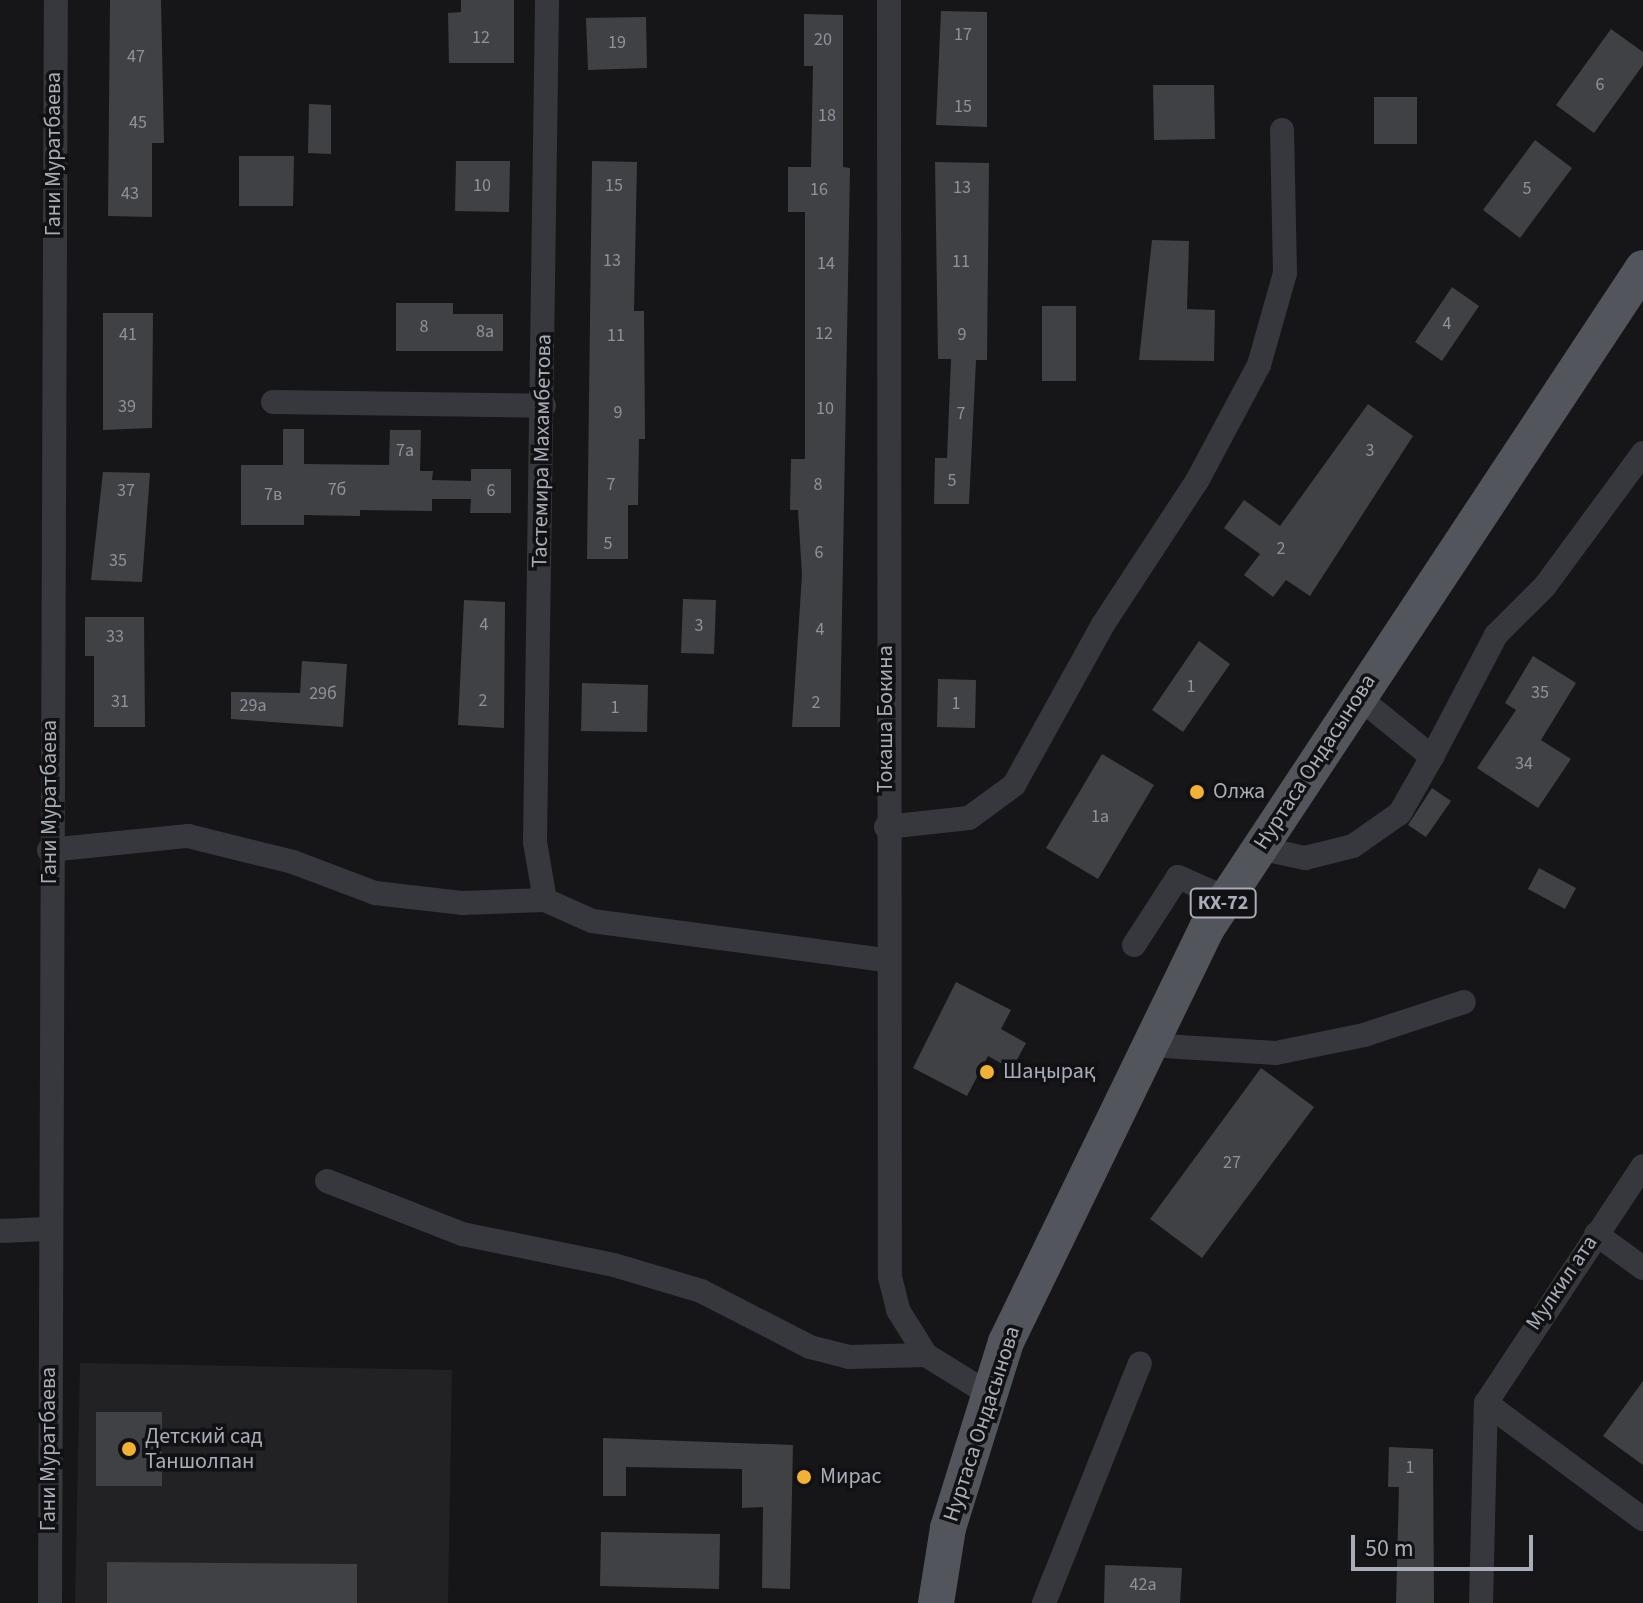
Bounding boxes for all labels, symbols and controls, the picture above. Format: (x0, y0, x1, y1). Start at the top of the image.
house number: 17 (954, 24, 972, 46)
house number: 12 (472, 27, 490, 49)
house number: 20 (814, 29, 832, 51)
house number: 19 (608, 32, 626, 54)
house number: 47 (127, 46, 145, 68)
street label: Гани Муратбаева (41, 72, 67, 236)
house number: 6 (1596, 74, 1604, 96)
house number: 15 (954, 96, 972, 118)
house number: 18 (818, 105, 836, 127)
house number: 45 (129, 112, 147, 134)
house number: 10 (473, 175, 491, 197)
house number: 15 (605, 175, 623, 197)
house number: 13 (953, 177, 971, 199)
house number: 5 (1523, 178, 1531, 200)
house number: 16 (810, 179, 828, 201)
house number: 43 (121, 183, 139, 205)
house number: 13 (603, 250, 621, 272)
house number: 11 (952, 251, 970, 273)
house number: 14 (817, 253, 835, 275)
house number: 4 (1443, 313, 1451, 335)
house number: 8 (420, 316, 428, 338)
house number: 8а (476, 321, 494, 343)
house number: 12 (815, 323, 833, 345)
house number: 41 (119, 324, 137, 346)
house number: 9 (958, 324, 966, 346)
house number: 11 (607, 325, 625, 347)
street label: Тастемира Махамбетова (527, 334, 557, 568)
house number: 39 (118, 396, 136, 418)
house number: 10 (816, 398, 834, 420)
house number: 9 (614, 402, 622, 424)
house number: 7 (957, 403, 965, 425)
house number: 7а (396, 440, 414, 462)
house number: 3 (1366, 440, 1374, 462)
house number: 5 (948, 470, 956, 492)
house number: 7 (607, 474, 615, 496)
house number: 8 (814, 474, 822, 496)
house number: 7б (328, 479, 346, 501)
house number: 37 (117, 480, 135, 502)
house number: 6 (487, 480, 495, 502)
house number: 7в (264, 484, 282, 506)
house number: 5 (604, 533, 612, 555)
house number: 2 (1277, 538, 1285, 560)
house number: 6 (815, 542, 823, 564)
house number: 35 (109, 550, 127, 572)
house number: 4 (480, 614, 488, 636)
house number: 3 (695, 615, 703, 637)
house number: 4 (816, 619, 824, 641)
house number: 33 (106, 626, 124, 648)
street label: Токаша Бокина (873, 645, 899, 793)
street label: Нуртаса Ондасынова (1248, 669, 1382, 855)
house number: 1 (1187, 676, 1195, 698)
house number: 35 (1531, 682, 1549, 704)
house number: 29б (309, 683, 337, 705)
house number: 2 (479, 690, 487, 712)
house number: 31 (111, 691, 129, 713)
house number: 2 (812, 692, 820, 714)
house number: 1 (952, 693, 960, 715)
house number: 29а (240, 695, 266, 717)
house number: 1 (611, 697, 619, 719)
street label: Гани Муратбаева (37, 720, 63, 884)
house number: 34 (1515, 753, 1533, 775)
place label: Олжа (1213, 779, 1265, 805)
marker: Олжа (1188, 783, 1206, 801)
house number: 1а (1091, 806, 1109, 828)
road number: КХ-72 (1189, 887, 1257, 919)
place label: Шаңырақ (1003, 1059, 1096, 1085)
marker: Шаңырақ (978, 1063, 996, 1081)
house number: 27 (1223, 1152, 1241, 1174)
street label: Мулкил ата (1521, 1231, 1603, 1335)
street label: Нуртаса Ондасынова (938, 1323, 1026, 1525)
street label: Гани Муратбаева (36, 1367, 62, 1531)
place label: Детский сад Таншолпан (145, 1423, 263, 1474)
marker: Детский сад Таншолпан (120, 1440, 138, 1458)
house number: 1 (1406, 1457, 1414, 1479)
place label: Мирас (820, 1464, 881, 1490)
marker: Мирас (795, 1468, 813, 1486)
scale bar (1355, 1519, 1537, 1569)
text: 50 m (1365, 1531, 1414, 1566)
house number: 42а (1130, 1574, 1156, 1596)

